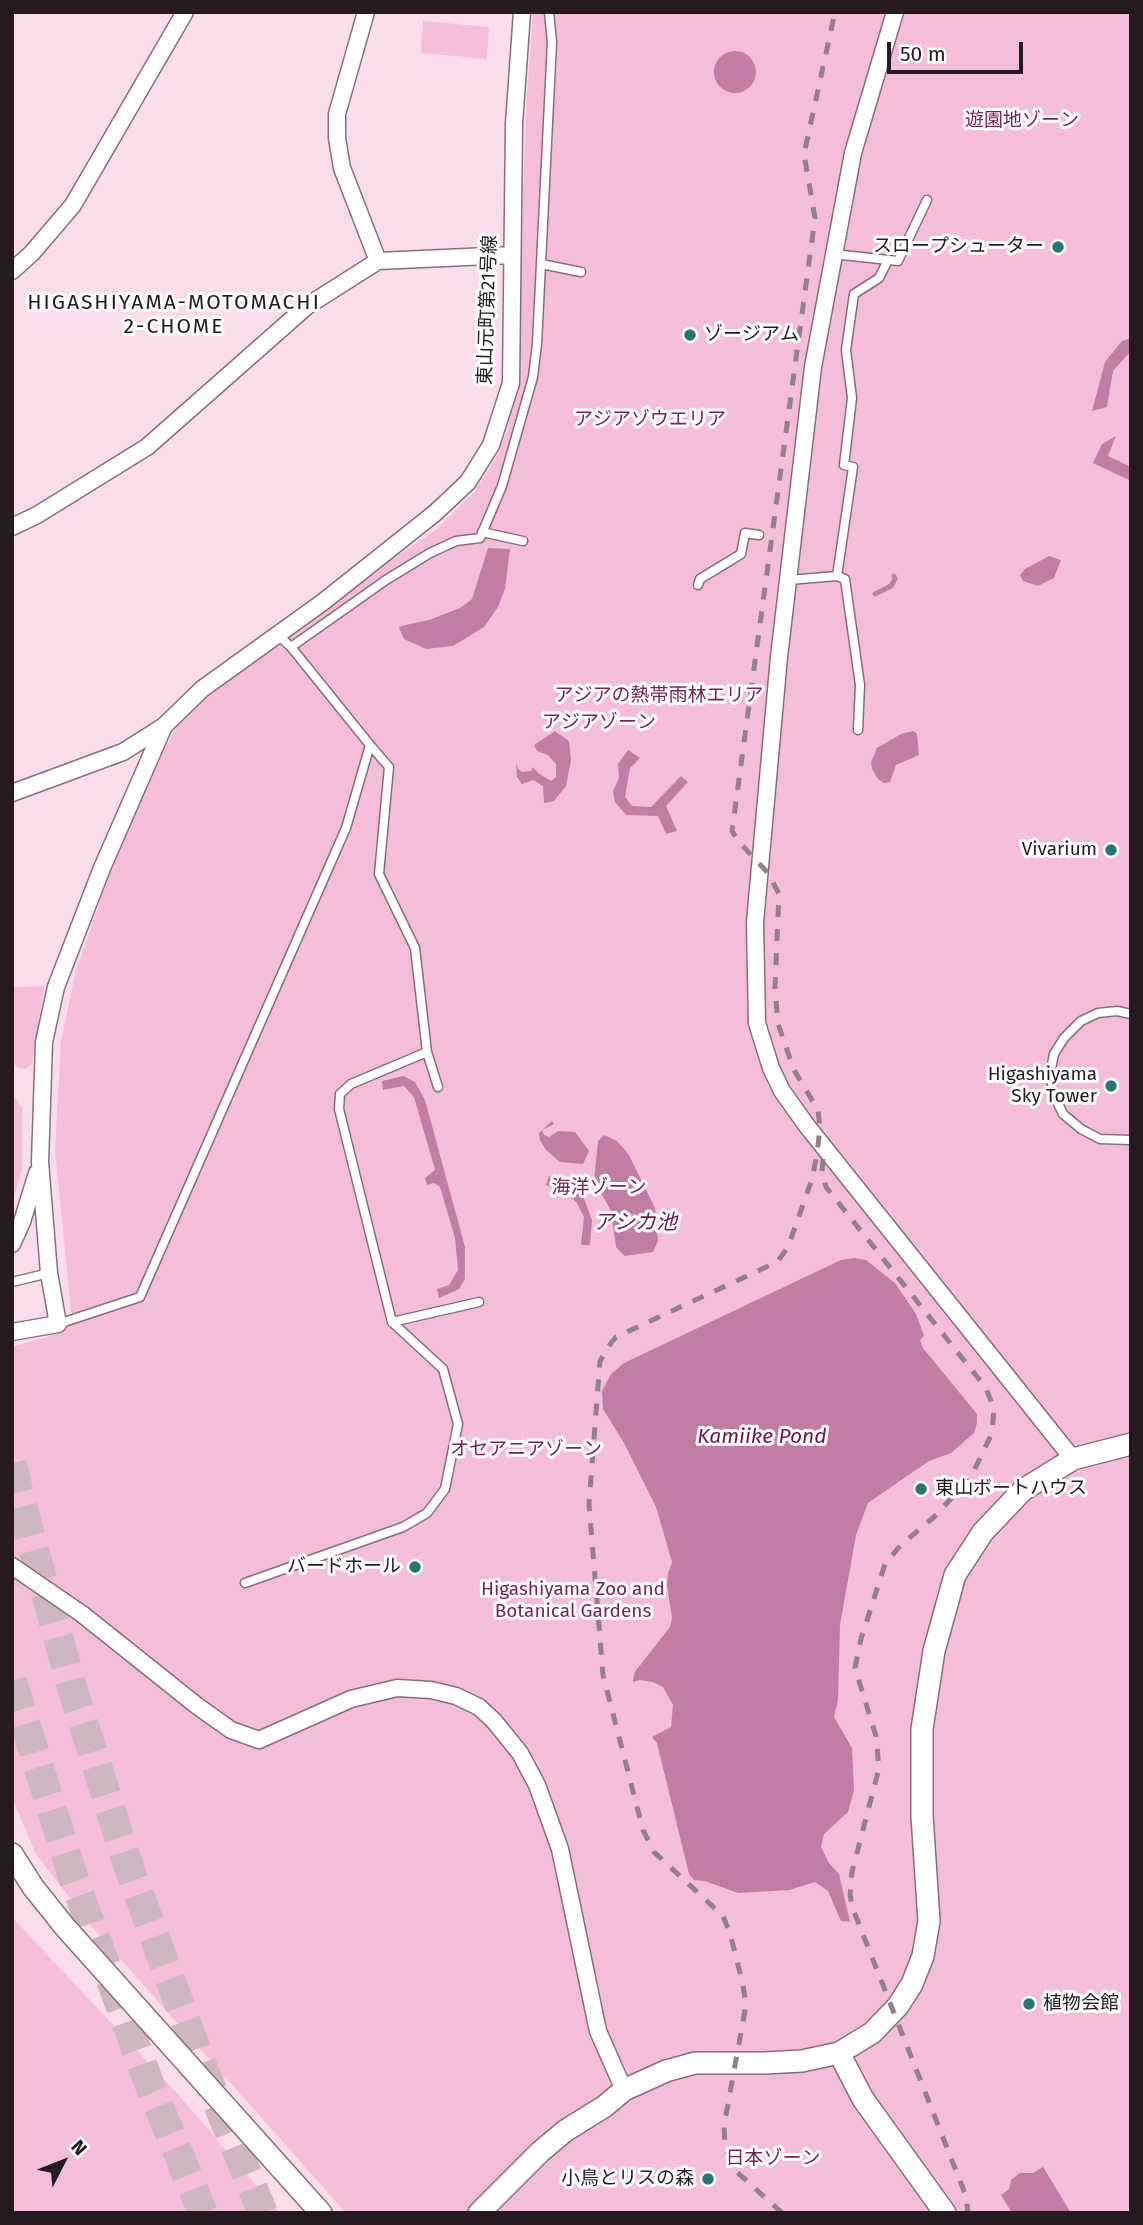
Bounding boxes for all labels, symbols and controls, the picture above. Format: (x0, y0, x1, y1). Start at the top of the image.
scale bar (891, 28, 1028, 72)
text: 50 m (900, 41, 946, 67)
park label: 遊園地ゾーン (965, 110, 1079, 132)
street label: 東山元町第21号線 (474, 235, 502, 385)
place label: スロープシューター (873, 236, 1044, 258)
marker: スロープシューター (1050, 239, 1066, 255)
district label: HIGASHIYAMA-MOTOMACHI 2-CHOME (30, 290, 318, 340)
place label: ゾージアム (704, 324, 799, 346)
marker: ゾージアム (682, 327, 698, 343)
park label: アジアゾウエリア (574, 409, 726, 431)
park label: アジアの熱帯雨林エリア (555, 685, 763, 707)
park label: アジアゾーン (542, 712, 656, 734)
place label: Vivarium (1022, 839, 1097, 861)
marker: Vivarium (1103, 842, 1119, 858)
place label: Higashiyama Sky Tower (988, 1064, 1097, 1108)
marker: Higashiyama Sky Tower (1103, 1078, 1119, 1094)
park label: 海洋ゾーン (552, 1177, 646, 1199)
water label: アシカ池 (593, 1210, 677, 1236)
water label: Kamiike Pond (697, 1424, 827, 1450)
park label: オセアニアゾーン (450, 1439, 602, 1461)
place label: 東山ボートハウス (935, 1478, 1087, 1500)
marker: 東山ボートハウス (913, 1481, 929, 1497)
place label: バードホール (287, 1556, 401, 1578)
marker: バードホール (407, 1559, 423, 1575)
park label: Higashiyama Zoo and Botanical Gardens (481, 1579, 665, 1623)
place label: 植物会館 (1043, 1993, 1119, 2015)
marker: 植物会館 (1021, 1996, 1037, 2012)
north arrow (28, 2127, 98, 2197)
text: N (66, 2135, 92, 2160)
park label: 日本ゾーン (726, 2148, 820, 2170)
place label: 小鳥とリスの森 (561, 2168, 694, 2190)
marker: 小鳥とリスの森 (700, 2171, 716, 2187)

